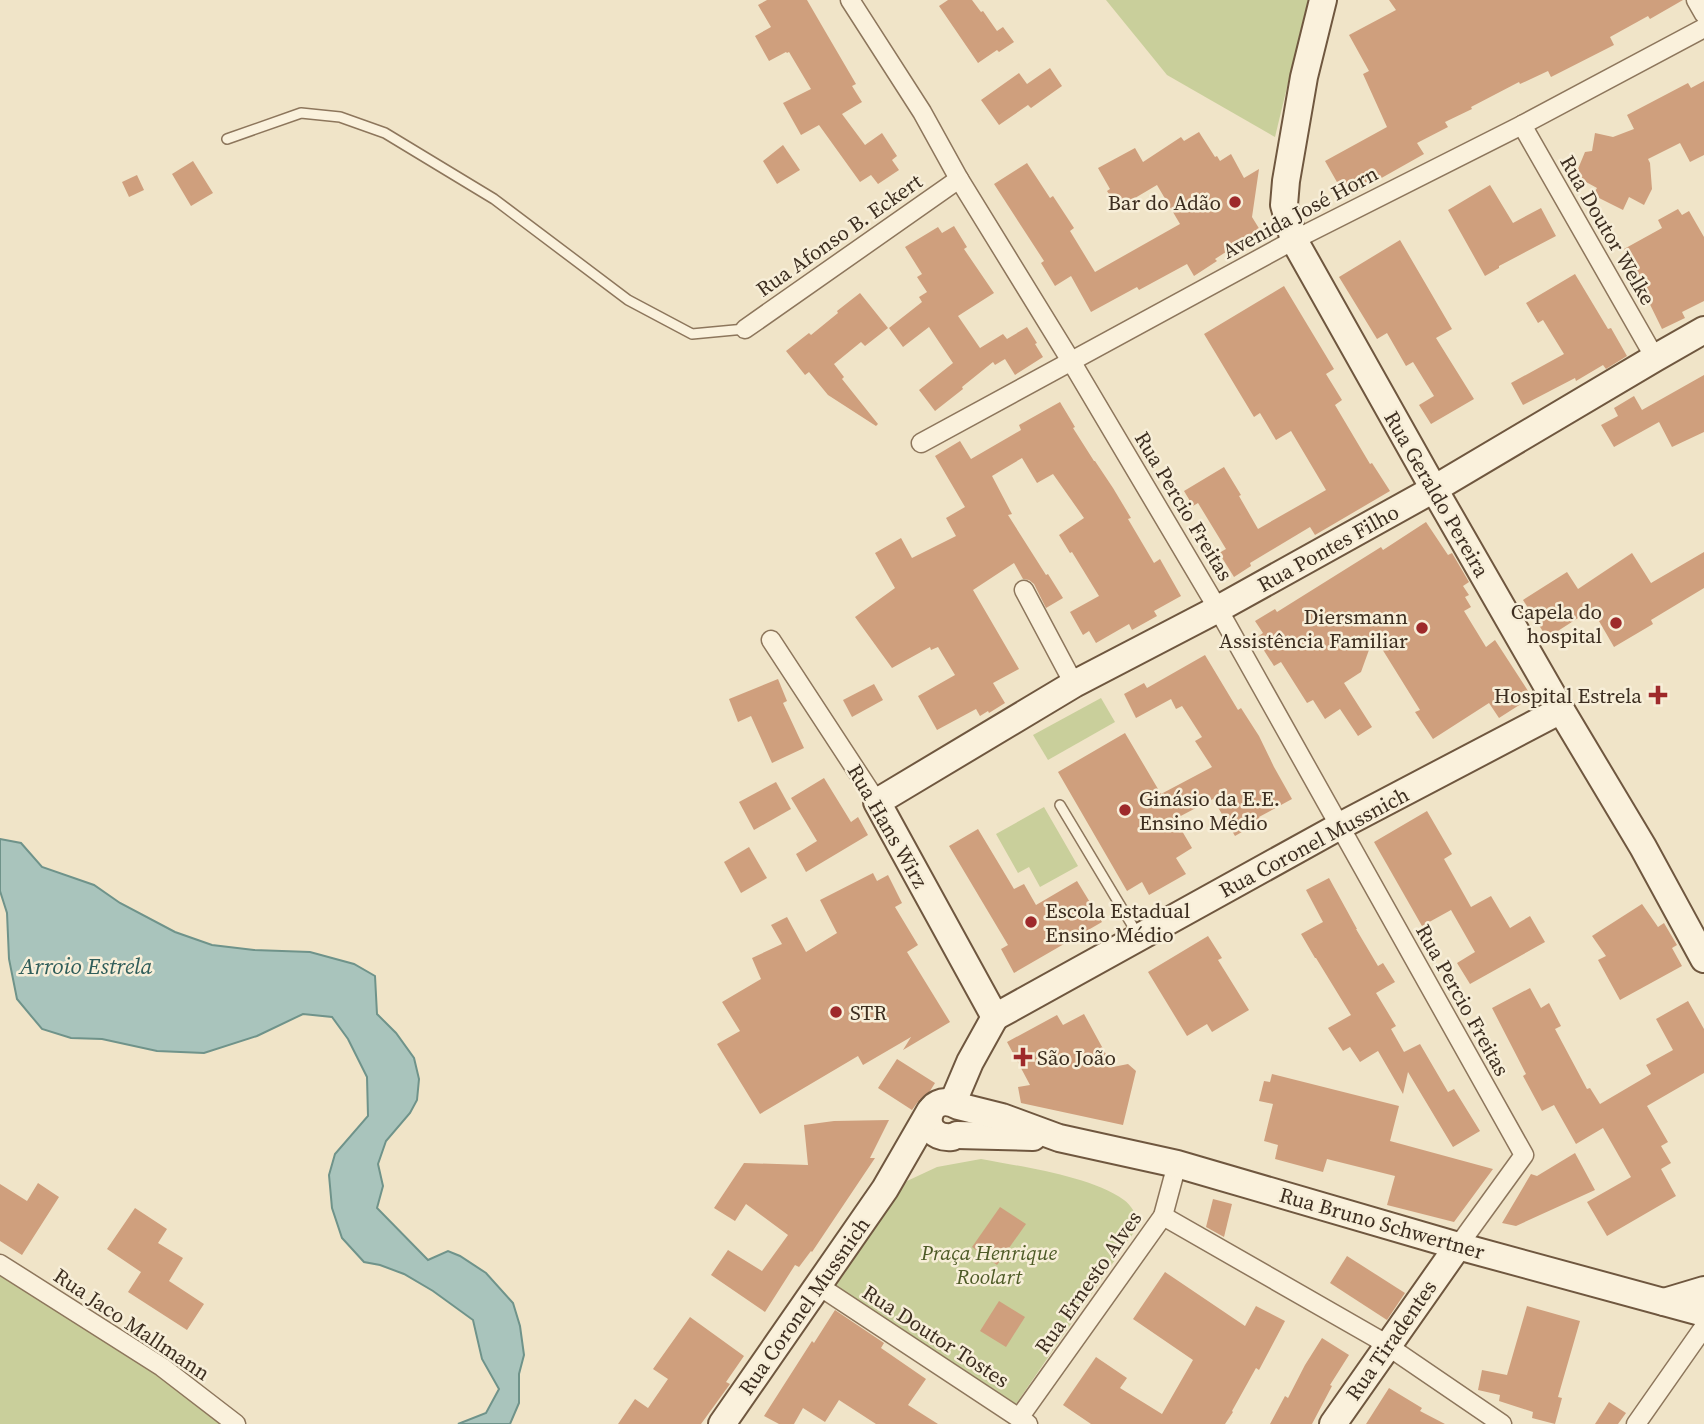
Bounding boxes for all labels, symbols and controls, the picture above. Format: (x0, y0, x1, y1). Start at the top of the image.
street label: Rua Doutor Welke (1553, 150, 1663, 310)
street label: Avenida José Horn (1217, 159, 1383, 265)
street label: Rua Afonso B. Eckert (750, 167, 928, 303)
place label: Bar do Adão (1108, 188, 1221, 217)
marker: Bar do Adão (1227, 194, 1243, 210)
street label: Rua Geraldo Pereira (1377, 405, 1497, 583)
street label: Rua Percio Freitas (1128, 426, 1240, 586)
street label: Rua Pontes Filho (1252, 497, 1404, 599)
place label: Capela do hospital (1511, 597, 1602, 650)
place label: Diersmann Assistência Familiar (1219, 602, 1408, 655)
marker: Capela do hospital (1608, 615, 1624, 631)
marker: Diersmann Assistência Familiar (1414, 620, 1430, 636)
place label: Hospital Estrela (1494, 681, 1642, 710)
marker: Hospital Estrela (1648, 685, 1668, 705)
street label: Rua Hans Wirz (841, 759, 935, 894)
street label: Rua Coronel Mussnich (1214, 780, 1414, 904)
place label: Ginásio da E.E. Ensino Médio (1139, 784, 1280, 837)
marker: Ginásio da E.E. Ensino Médio (1117, 802, 1133, 818)
place label: Escola Estadual Ensino Médio (1045, 896, 1190, 949)
marker: Escola Estadual Ensino Médio (1023, 914, 1039, 930)
street label: Rua Percio Freitas (1409, 919, 1517, 1081)
water label: Arroio Estrela (17, 950, 153, 982)
place label: STR (850, 998, 887, 1027)
marker: STR (828, 1004, 844, 1020)
place label: São João (1037, 1043, 1116, 1072)
marker: São João (1015, 1049, 1031, 1065)
street label: Rua Bruno Schwertner (1276, 1180, 1488, 1266)
street label: Rua Ernesto Alves (1028, 1205, 1148, 1359)
street label: Rua Coronel Mussnich (732, 1211, 876, 1401)
park label: Praça Henrique Roolart (920, 1238, 1057, 1291)
street label: Rua Jaco Mallmann (48, 1261, 216, 1387)
street label: Rua Tiradentes (1339, 1274, 1443, 1406)
street label: Rua Doutor Tostes (857, 1278, 1015, 1394)

